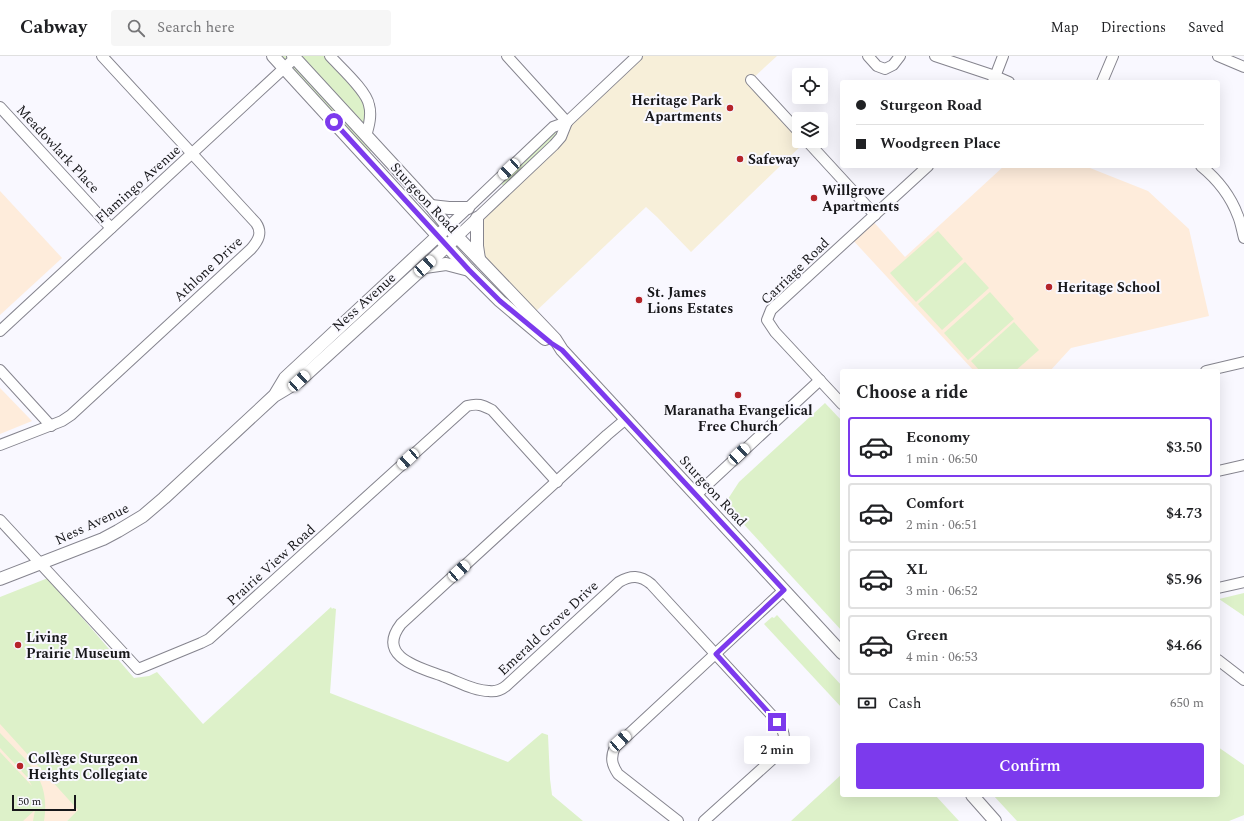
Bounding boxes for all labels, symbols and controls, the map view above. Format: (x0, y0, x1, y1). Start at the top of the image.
search box (111, 10, 391, 46)
text: Cabway (20, 13, 87, 42)
text: Search here (157, 16, 235, 39)
icon: search (125, 17, 147, 39)
text: Map (1051, 17, 1079, 38)
text: Directions (1101, 17, 1166, 38)
text: Saved (1188, 17, 1224, 38)
map controls (792, 68, 828, 148)
button: locate (792, 68, 828, 104)
place label: Heritage Park Apartments (631, 90, 723, 127)
text: Sturgeon Road (880, 94, 982, 117)
street label: Meadowlark Place (11, 100, 105, 198)
marker: Heritage Park Apartments (725, 103, 735, 113)
button: layers (792, 112, 828, 148)
route start (325, 113, 343, 131)
text: Woodgreen Place (880, 132, 1001, 155)
street label: Flamingo Avenue (91, 140, 185, 228)
place label: Safeway (748, 149, 801, 170)
marker: Safeway (735, 154, 745, 164)
car (496, 156, 522, 182)
street label: Sturgeon Road (385, 158, 463, 239)
place label: Willgrove Apartments (822, 180, 899, 217)
marker: Willgrove Apartments (809, 193, 819, 203)
street label: Athlone Drive (169, 231, 247, 307)
street label: Carriage Road (756, 233, 834, 309)
car (412, 254, 438, 278)
street label: Ness Avenue (327, 267, 401, 336)
place label: Heritage School (1057, 277, 1161, 298)
place label: St. James Lions Estates (647, 282, 733, 319)
marker: Heritage School (1044, 282, 1054, 292)
marker: St. James Lions Estates (634, 295, 644, 305)
car (286, 368, 312, 394)
text: Choose a ride (856, 379, 968, 406)
marker: Maranatha Evangelical Free Church (733, 390, 743, 400)
place label: Maranatha Evangelical Free Church (663, 400, 813, 437)
text: Economy (906, 426, 970, 449)
icon: car (858, 429, 894, 465)
text: $3.50 (1166, 436, 1202, 459)
car (726, 441, 752, 467)
car (395, 447, 421, 471)
text: 1 min · 06:50 (906, 449, 978, 469)
street label: Sturgeon Road (674, 451, 752, 532)
text: Comfort (906, 492, 964, 515)
icon: car (858, 495, 894, 531)
street label: Ness Avenue (51, 498, 133, 550)
text: $4.73 (1166, 502, 1202, 525)
text: 2 min · 06:51 (906, 515, 978, 535)
street label: Prairie View Road (222, 519, 320, 611)
text: XL (906, 558, 927, 581)
car (446, 559, 472, 583)
icon: car (858, 561, 894, 597)
text: $5.96 (1166, 568, 1202, 591)
street label: Emerald Grove Drive (493, 575, 603, 680)
text: 3 min · 06:52 (906, 581, 978, 601)
text: Green (906, 624, 948, 647)
place label: Living Prairie Museum (26, 627, 131, 664)
icon: car (858, 627, 894, 663)
text: $4.66 (1166, 634, 1202, 657)
marker: Living Prairie Museum (13, 640, 23, 650)
text: 4 min · 06:53 (906, 647, 978, 667)
icon: cash (856, 692, 878, 714)
text: Cash (888, 692, 921, 715)
text: 650 m (1170, 693, 1204, 713)
route end (768, 713, 786, 731)
car (607, 729, 633, 753)
callout: 2 min (744, 736, 810, 764)
text: 2 min (760, 740, 794, 760)
button: Confirm (856, 743, 1204, 789)
place label: Collège Sturgeon Heights Collegiate (28, 748, 148, 785)
marker: Collège Sturgeon Heights Collegiate (15, 761, 25, 771)
scale bar (12, 793, 76, 812)
text: 50 m (18, 793, 41, 810)

